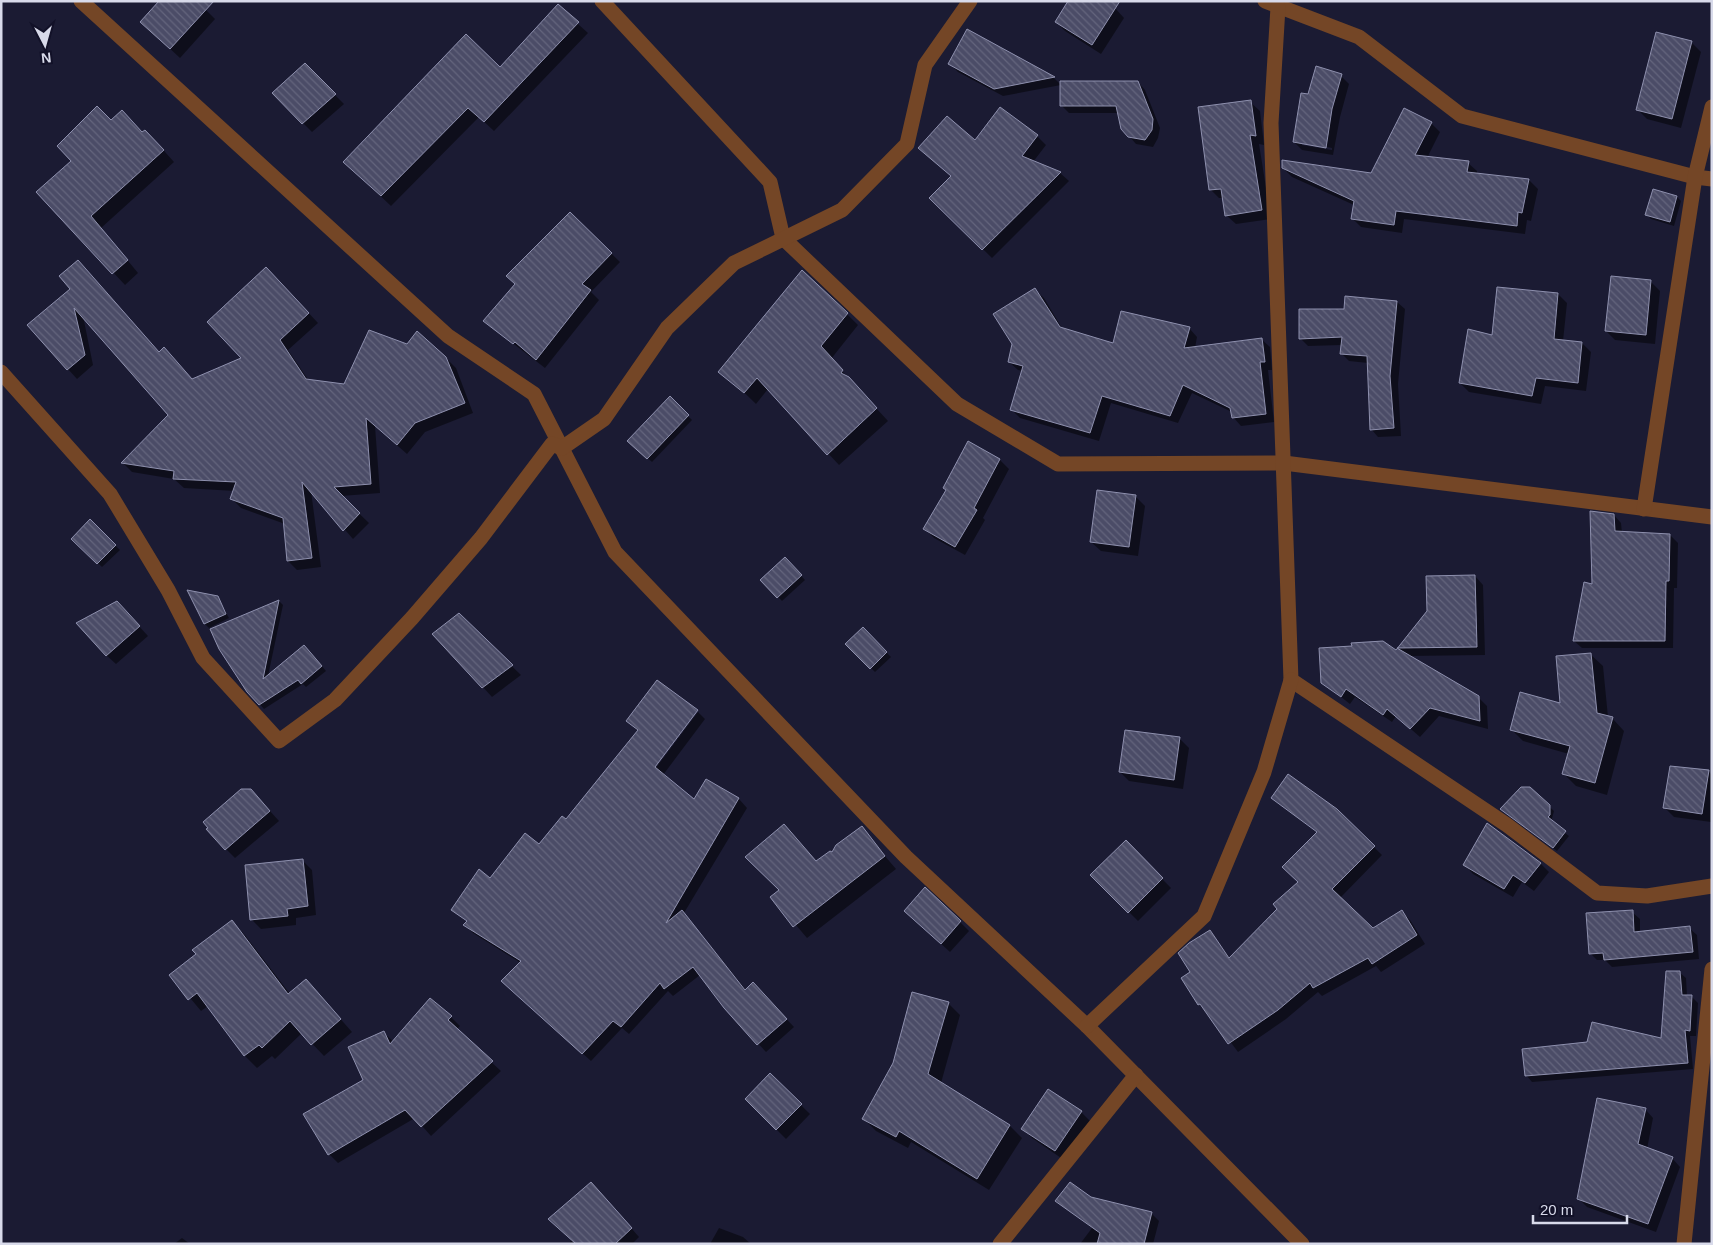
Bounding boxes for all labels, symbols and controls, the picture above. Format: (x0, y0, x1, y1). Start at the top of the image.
north arrow (20, 20, 70, 70)
text: N (40, 49, 52, 66)
scale bar (1533, 1192, 1627, 1224)
text: 20 m (1540, 1201, 1573, 1218)

